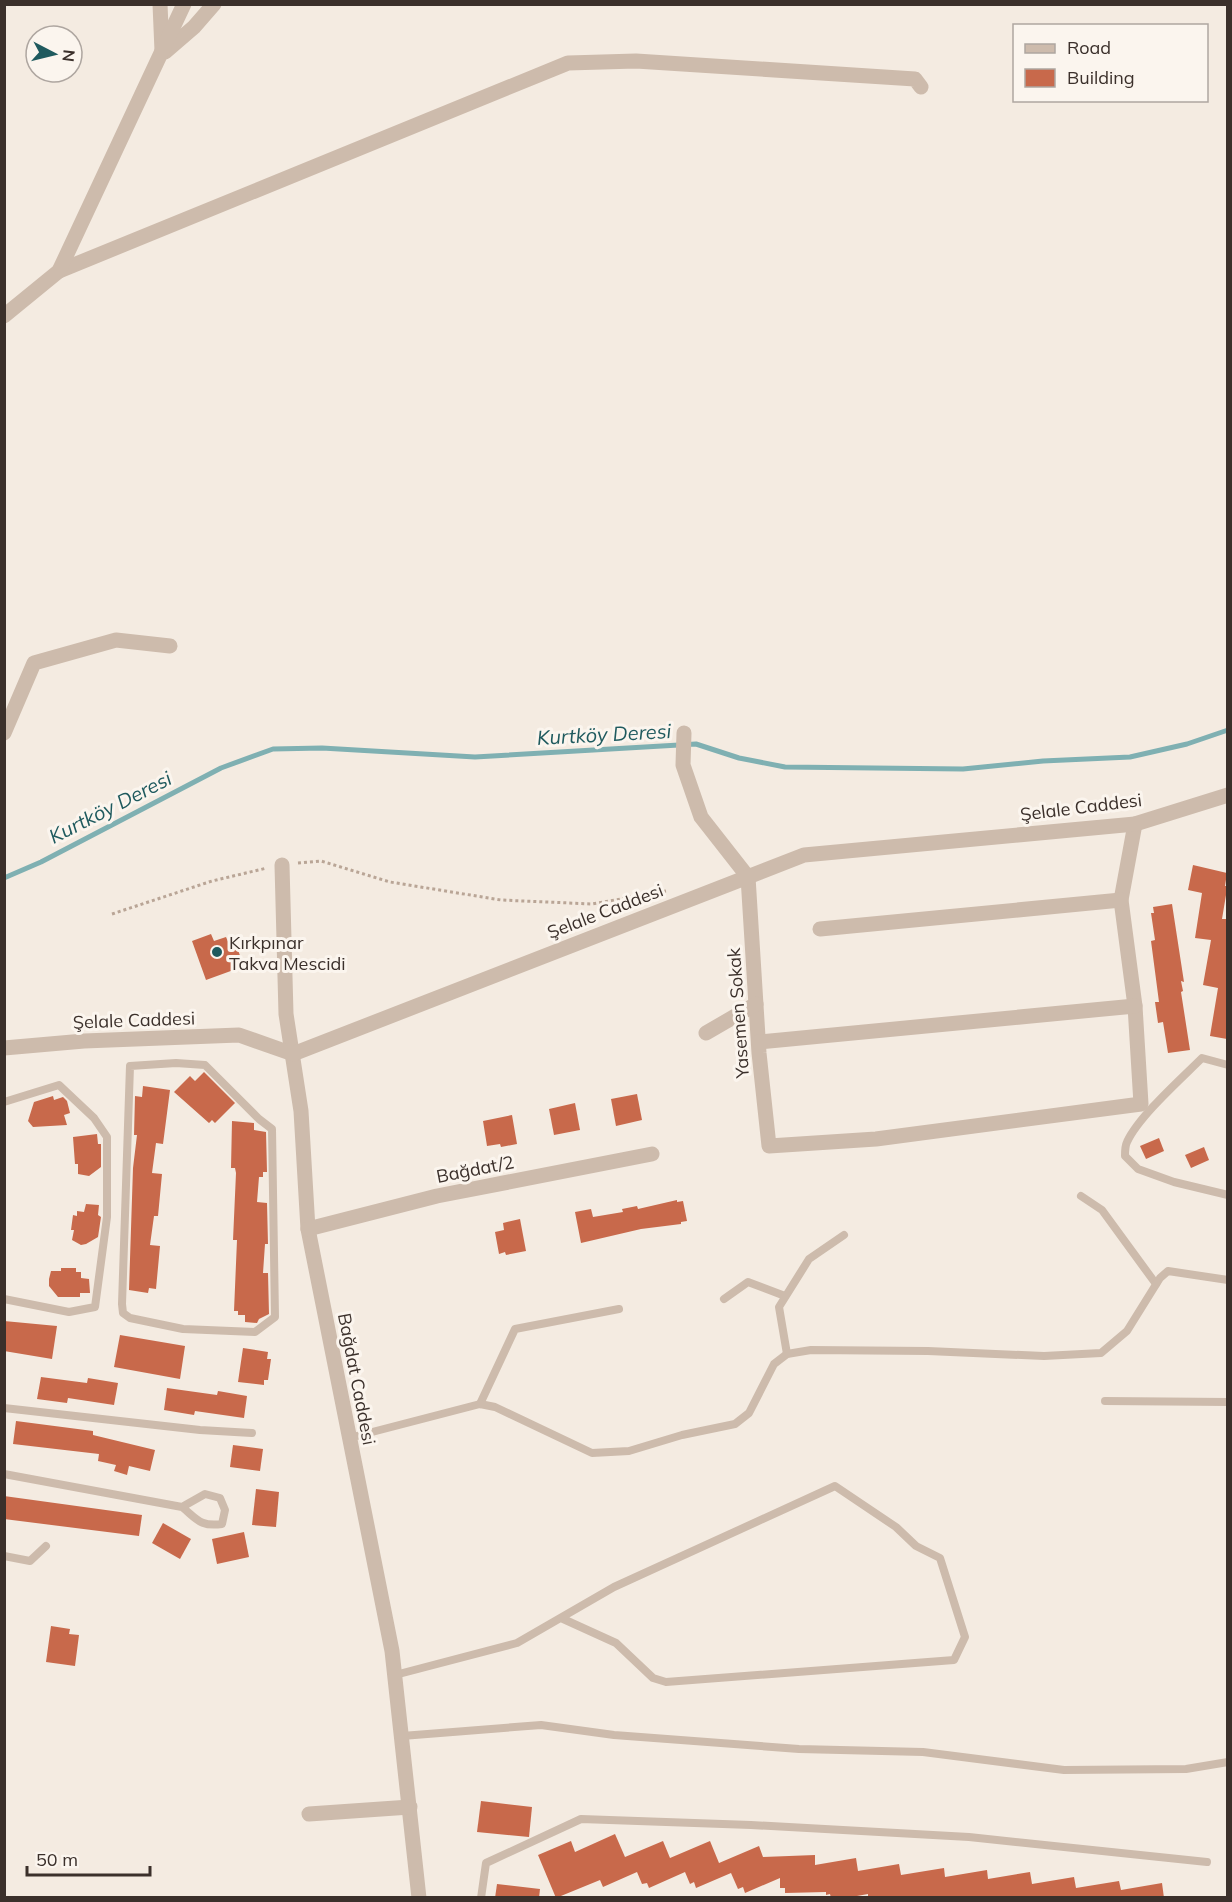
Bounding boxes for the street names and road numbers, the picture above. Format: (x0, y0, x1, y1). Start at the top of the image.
street label: Şelale Caddesi (1019, 788, 1143, 826)
street label: Şelale Caddesi (544, 878, 666, 944)
street label: Yasemen Sokak (722, 946, 754, 1080)
street label: Şelale Caddesi (72, 1006, 196, 1034)
street label: Bağdat/2 (434, 1150, 516, 1188)
street label: Bağdat Caddesi (333, 1311, 381, 1447)

